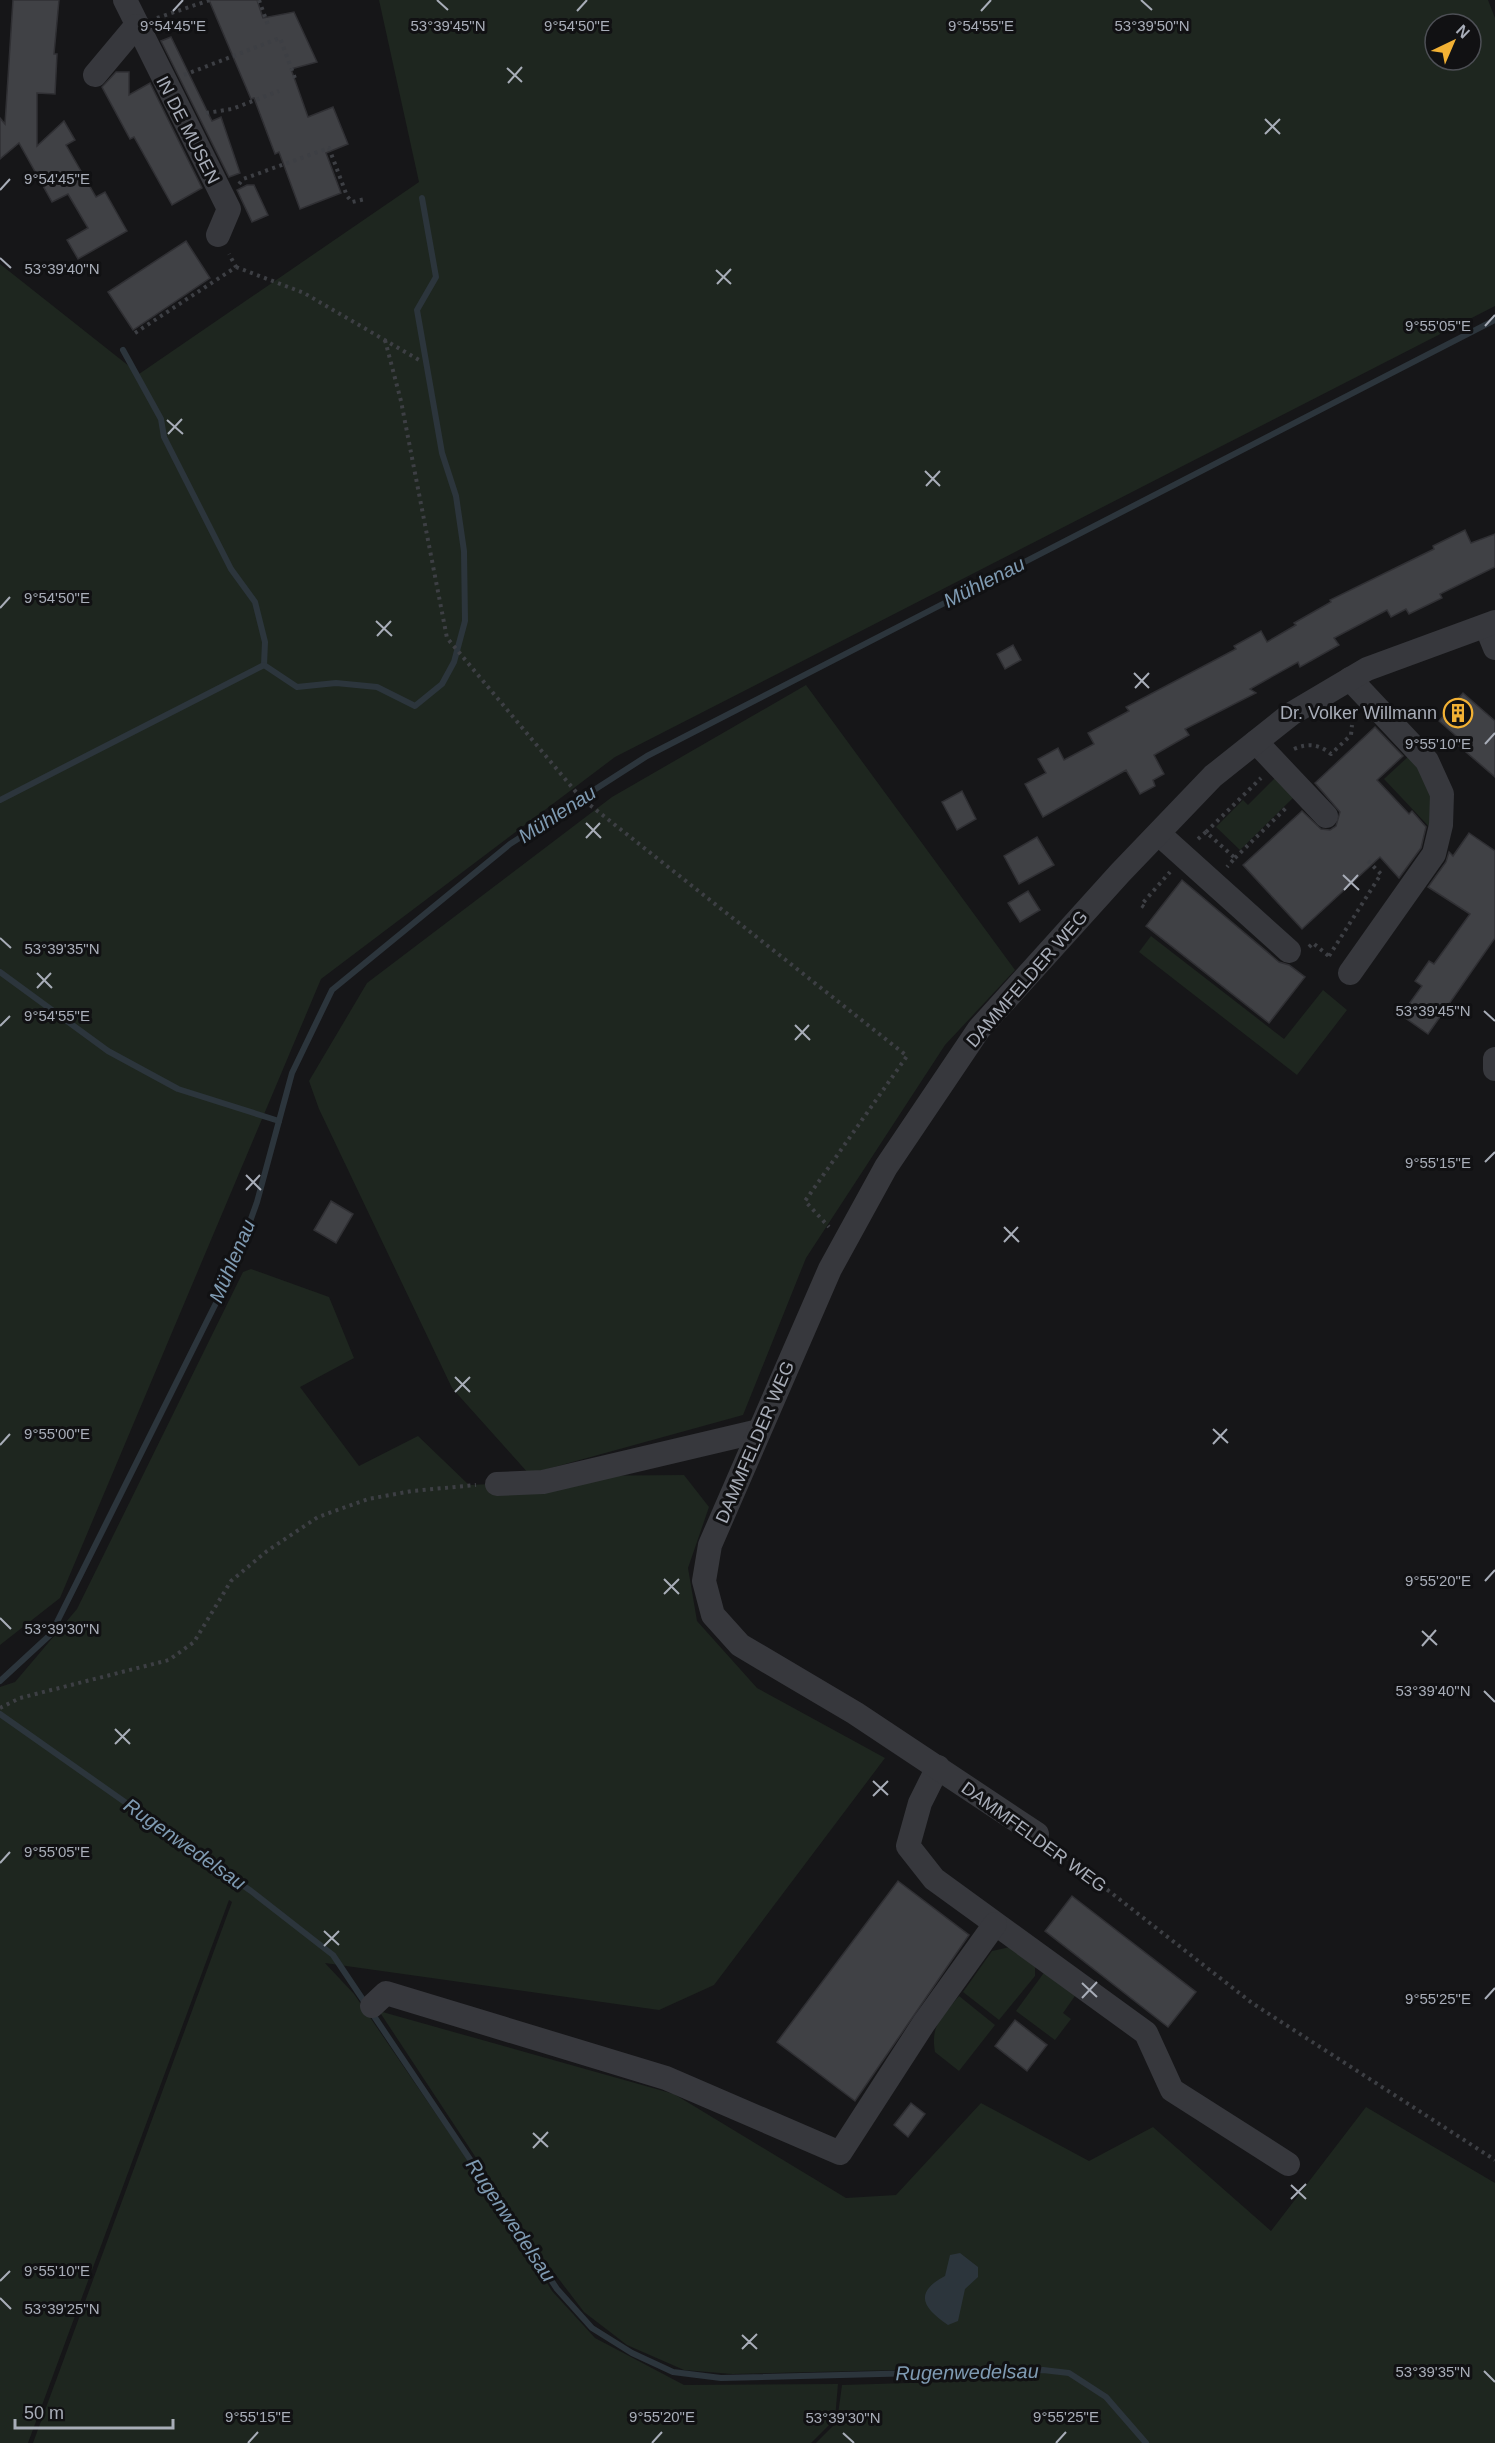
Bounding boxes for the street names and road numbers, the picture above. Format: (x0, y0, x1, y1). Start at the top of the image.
street label: IN DE MUSEN (152, 73, 224, 187)
street label: DAMMFELDER WEG (962, 907, 1092, 1051)
street label: DAMMFELDER WEG (712, 1358, 798, 1526)
street label: DAMMFELDER WEG (958, 1778, 1110, 1896)

